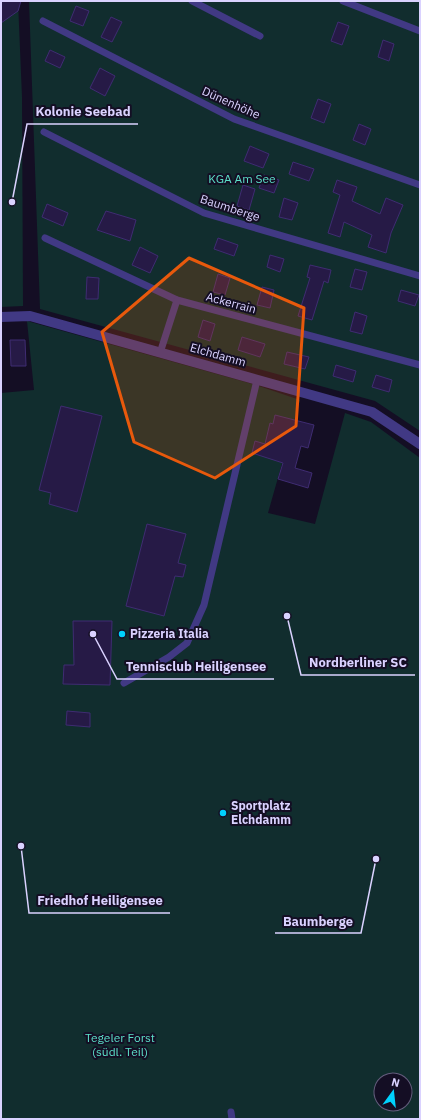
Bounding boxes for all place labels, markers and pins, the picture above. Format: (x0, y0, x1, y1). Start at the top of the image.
callout: Kolonie Seebad (27, 99, 138, 124)
place label: Pizzeria Italia (130, 626, 209, 641)
marker: Pizzeria Italia (117, 629, 127, 639)
callout: Nordberliner SC (301, 650, 415, 675)
callout: Tennisclub Heiligensee (117, 654, 274, 679)
place label: Sportplatz Elchdamm (231, 798, 291, 827)
marker: Sportplatz Elchdamm (218, 808, 228, 818)
callout: Friedhof Heiligensee (29, 888, 170, 913)
callout: Baumberge (275, 908, 361, 933)

